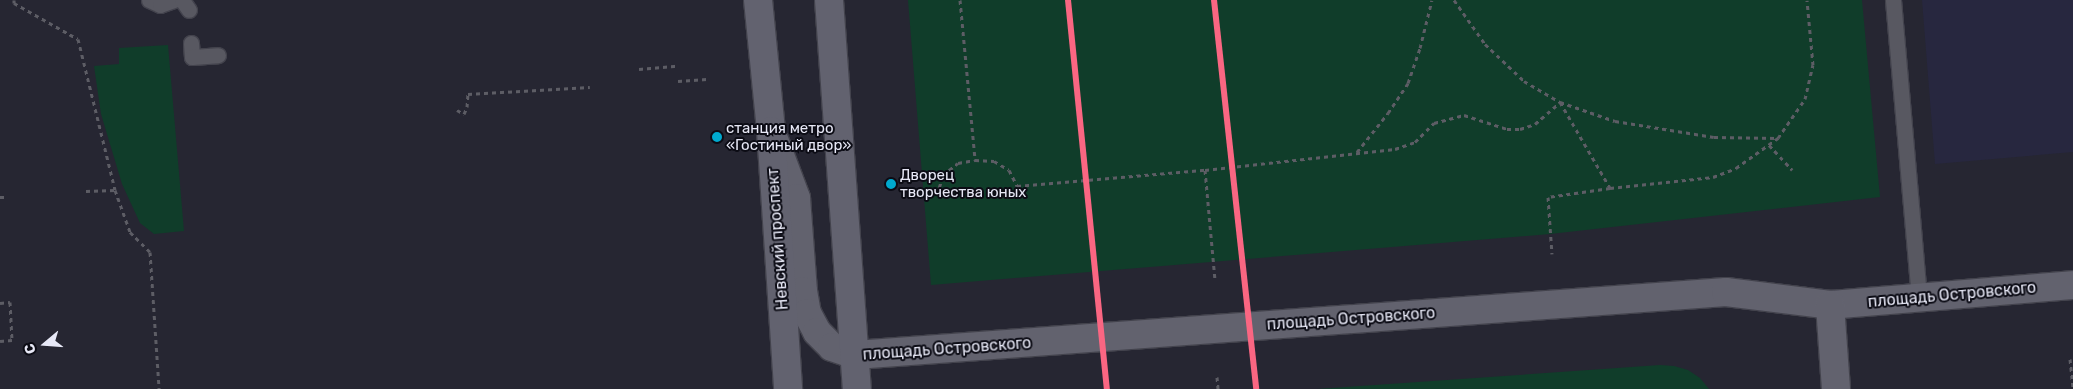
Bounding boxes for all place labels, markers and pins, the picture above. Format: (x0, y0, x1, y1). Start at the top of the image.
place label: станция метро «Гостиный двор» (726, 119, 851, 154)
marker: станция метро «Гостиный двор» (712, 132, 722, 142)
place label: Дворец творчества юных (900, 166, 1026, 201)
marker: Дворец творчества юных (886, 179, 896, 189)

